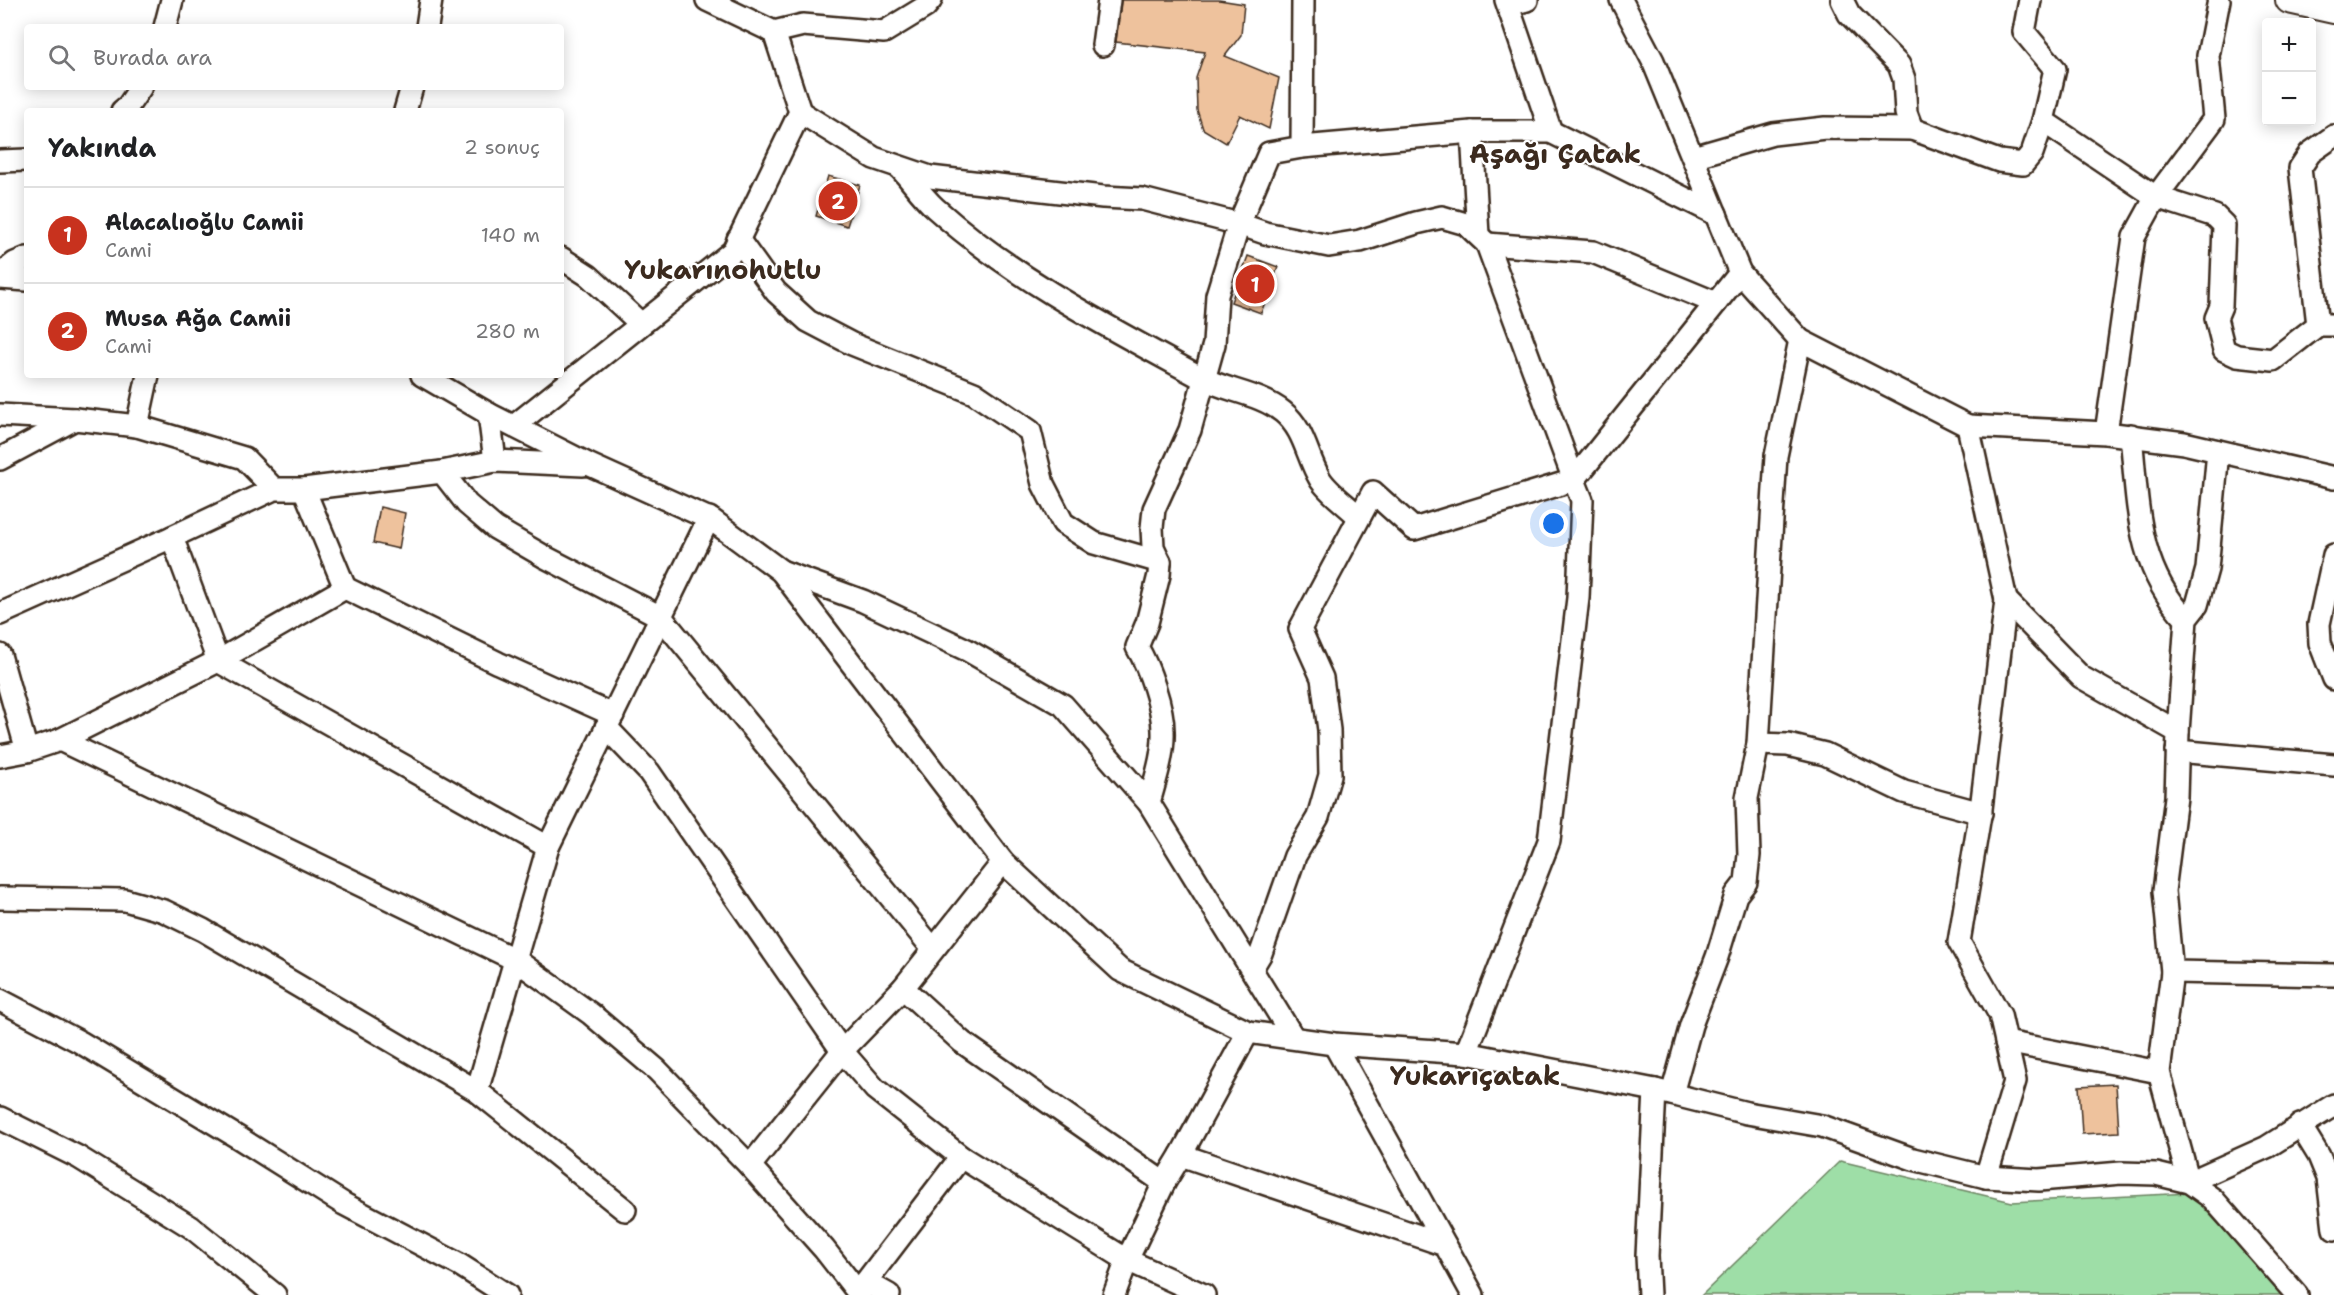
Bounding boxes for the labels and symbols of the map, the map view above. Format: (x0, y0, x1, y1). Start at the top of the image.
district label: Aşağı Çatak (1469, 135, 1641, 172)
pin: 2 (818, 178, 858, 224)
district label: Yukarınohutlu (624, 251, 822, 288)
pin: 1 (1236, 262, 1274, 306)
your location (1539, 509, 1568, 538)
district label: Yukarıçatak (1390, 1057, 1560, 1094)

